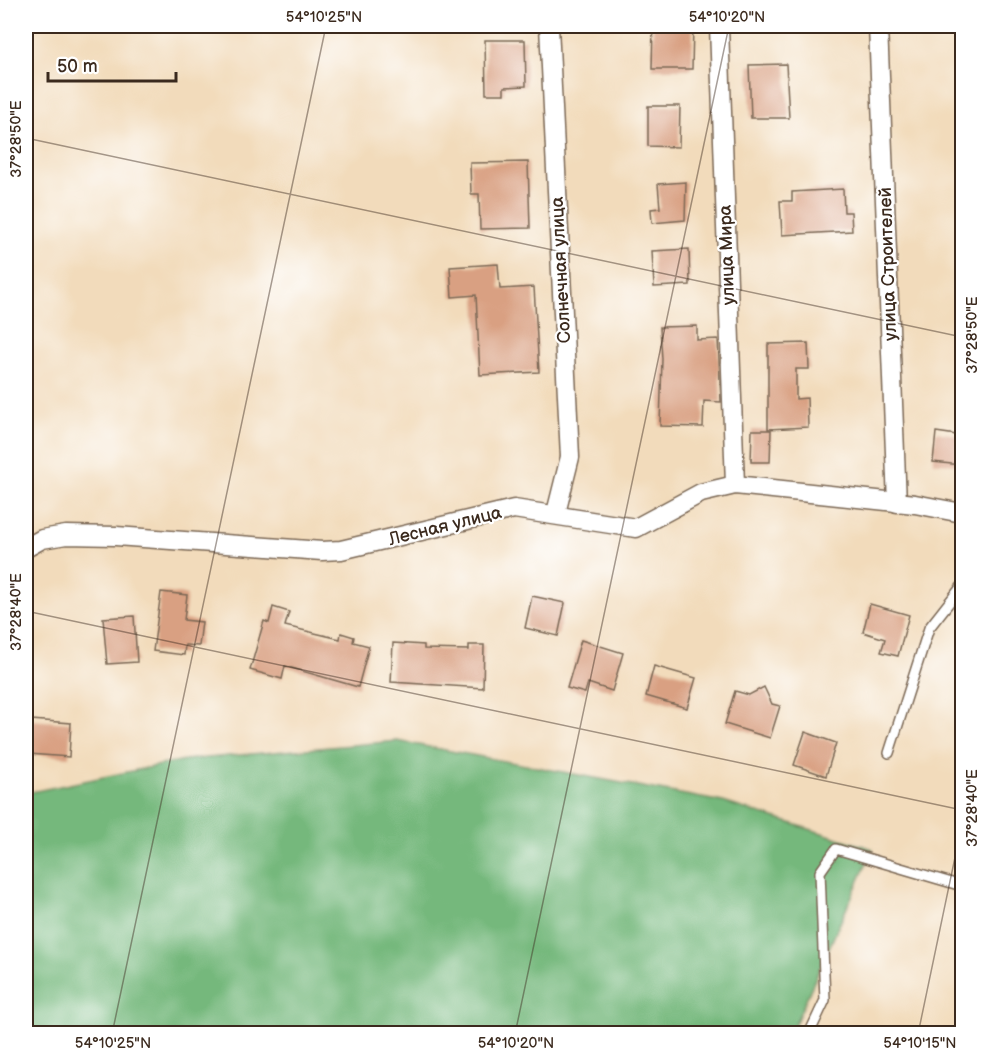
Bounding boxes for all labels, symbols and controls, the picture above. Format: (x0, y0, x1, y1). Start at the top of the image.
text: 54°10'25"N (286, 8, 362, 27)
text: 54°10'20"N (689, 8, 765, 27)
scale bar (48, 45, 176, 83)
text: 50 m (57, 56, 98, 77)
text: 37°28'50"E (7, 100, 26, 178)
street label: улица Строителей (875, 187, 901, 341)
street label: Солнечная улица (547, 196, 575, 344)
street label: улица Мира (715, 204, 739, 306)
text: 37°28'50"E (963, 296, 982, 374)
street label: Лесная улица (385, 502, 504, 550)
text: 37°28'40"E (7, 573, 26, 651)
text: 37°28'40"E (963, 769, 982, 847)
text: 54°10'25"N (75, 1034, 151, 1053)
text: 54°10'20"N (478, 1034, 554, 1053)
text: 54°10'15"N (883, 1034, 957, 1053)

